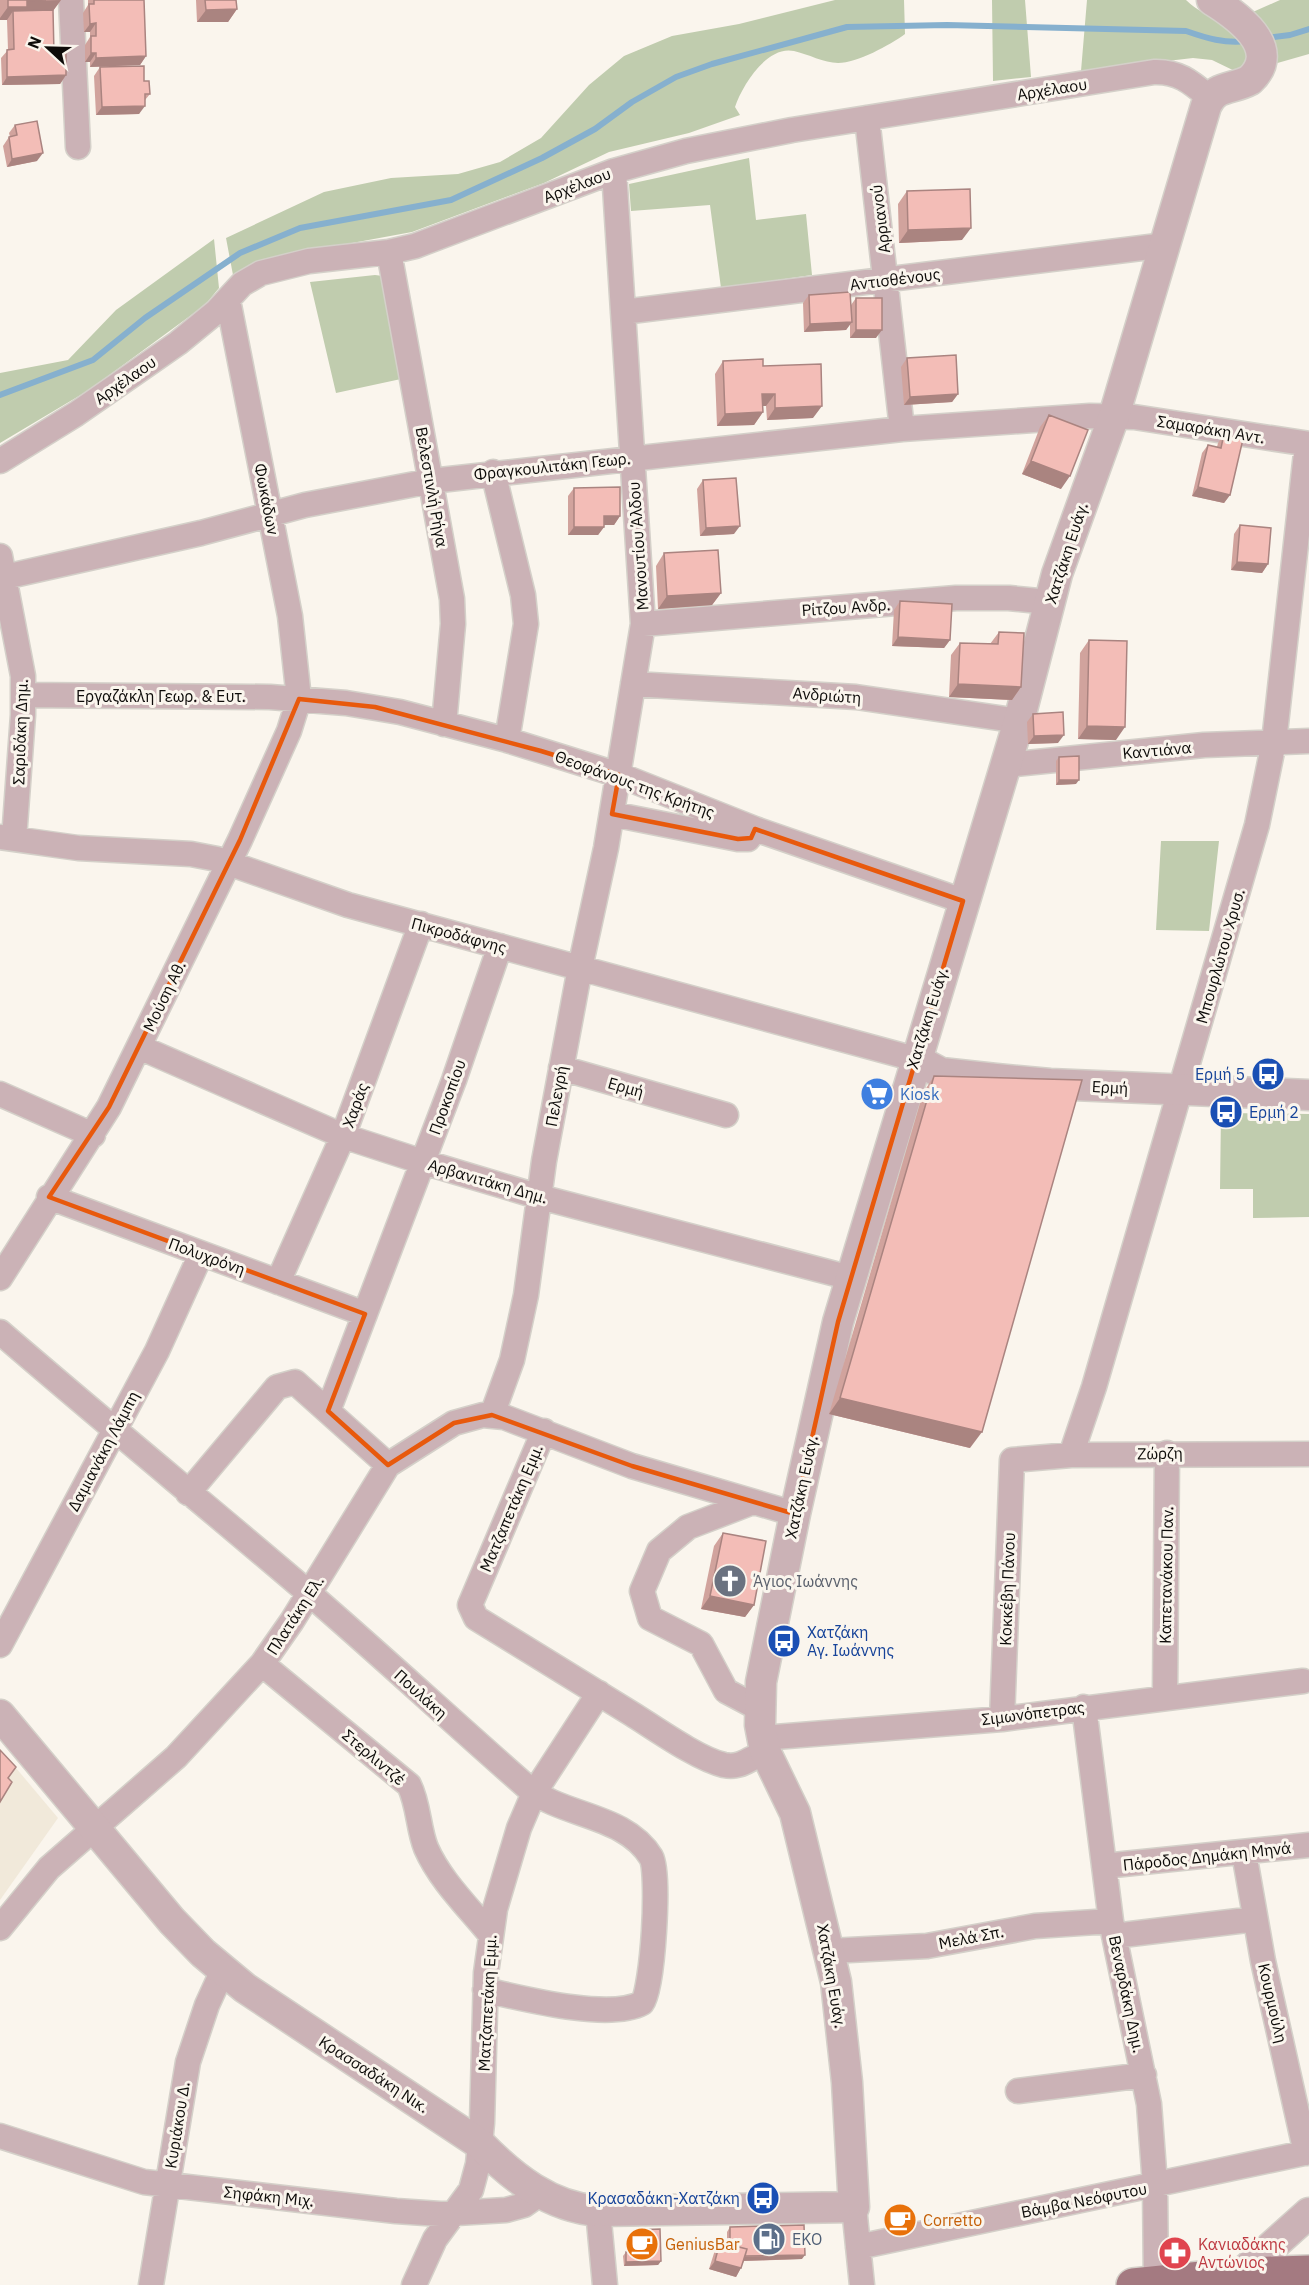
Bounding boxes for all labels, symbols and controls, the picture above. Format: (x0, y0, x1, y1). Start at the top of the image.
north arrow (18, 18, 78, 78)
text: N (23, 33, 46, 52)
street label: Αρχέλαου (1015, 74, 1089, 104)
street label: Αρχέλαου (540, 163, 614, 207)
street label: Αρριανού (866, 184, 894, 254)
street label: Αντισθένους (849, 263, 942, 294)
street label: Αρχέλαου (90, 351, 160, 409)
street label: Σαμαράκη Αντ. (1156, 411, 1266, 447)
street label: Βελεστινλή Ρήγα (412, 425, 452, 549)
street label: Φραγκουλιτάκη Γεωρ. (473, 448, 631, 484)
street label: Φωκάδων (250, 461, 284, 537)
street label: Μανουτίου Άλδου (624, 481, 652, 611)
street label: Χατζάκη Ευάγ. (1040, 500, 1092, 606)
street label: Ρίτζου Ανδρ. (801, 594, 891, 620)
street label: Σαριδάκη Δημ. (8, 678, 32, 786)
street label: Ανδριώτη (792, 683, 862, 707)
street label: Εργαζάκλη Γεωρ. & Ευτ. (76, 686, 246, 706)
street label: Καντιάνα (1122, 737, 1192, 763)
street label: Θεοφάνους της Κρήτης (552, 746, 718, 822)
street label: Μπουρλώτου Χρυσ. (1191, 886, 1249, 1026)
street label: Πικροδάφνης (409, 913, 509, 957)
street label: Μούση Αθ. (138, 957, 190, 1035)
street label: Χατζάκη Ευάγ. (902, 965, 952, 1071)
bus stop icon: Ερμή 5 (1250, 1056, 1286, 1092)
street label: Προκοπίου (424, 1057, 470, 1137)
street label: Πελεγρή (541, 1064, 571, 1128)
place label: Ερμή 5 (1195, 1064, 1245, 1084)
street label: Ερμή (606, 1072, 646, 1102)
supermarket icon: Kiosk (859, 1076, 895, 1112)
street label: Ερμή (1091, 1076, 1129, 1098)
street label: Χαράς (338, 1079, 372, 1130)
place label: Kiosk (900, 1084, 940, 1104)
bus stop icon: Ερμή 2 (1208, 1094, 1244, 1130)
place label: Ερμή 2 (1249, 1102, 1299, 1122)
street label: Αρβανιτάκη Δημ. (426, 1154, 550, 1208)
street label: Πολυχρόνη (166, 1233, 248, 1279)
street label: Δαμιανάκη Λάμπη (63, 1387, 143, 1515)
street label: Χατζάκη Ευάγ. (780, 1433, 822, 1541)
street label: Ματζαπετάκη Εμμ. (475, 1441, 547, 1575)
street label: Ζώρζη (1137, 1443, 1183, 1463)
street label: Καπετανάκου Παν. (1155, 1506, 1177, 1644)
street label: Κοκκέβη Πάνου (995, 1532, 1019, 1646)
church icon: Άγιος Ιωάννης (712, 1563, 748, 1599)
place label: Άγιος Ιωάννης (753, 1571, 858, 1591)
street label: Πλατάκη Ελ. (262, 1572, 328, 1658)
place label: Χατζάκη Αγ. Ιωάννης (807, 1622, 895, 1660)
bus stop icon: Χατζάκη Αγ. Ιωάννης (766, 1623, 802, 1659)
street label: Πουλάκη (390, 1665, 452, 1723)
street label: Σιμωνόπετρας (980, 1697, 1086, 1729)
street label: Στερλιντζέ (338, 1725, 410, 1789)
street label: Πάροδος Δημάκη Μηνά (1122, 1837, 1292, 1875)
street label: Μελά Σπ. (937, 1921, 1005, 1953)
street label: Χατζάκη Ευάγ. (813, 1922, 851, 2030)
street label: Βεναρδάκη Δημ. (1105, 1933, 1149, 2055)
street label: Ματζαπετάκη Εμμ. (473, 1934, 501, 2072)
street label: Κουρμούλη (1254, 1961, 1292, 2045)
street label: Κρασσαδάκη Νικ. (315, 2031, 433, 2117)
street label: Κυριάκου Δ. (160, 2080, 194, 2170)
street label: Βάμβα Νεόφυτου (1019, 2178, 1149, 2222)
bus stop icon: Κρασαδάκη-Χατζάκη (745, 2180, 781, 2216)
street label: Σηφάκη Μιχ. (223, 2181, 315, 2211)
place label: Κρασαδάκη-Χατζάκη (588, 2188, 740, 2208)
cafe icon: Corretto (882, 2202, 918, 2238)
place label: Corretto (923, 2210, 982, 2230)
fuel station icon: EKO (751, 2221, 787, 2257)
cafe icon: GeniusBar (624, 2226, 660, 2262)
place label: EKO (792, 2229, 822, 2249)
place label: GeniusBar (665, 2234, 740, 2254)
place label: Κανιαδάκης Αντώνιος (1198, 2234, 1286, 2272)
pharmacy icon: Κανιαδάκης Αντώνιος (1157, 2235, 1193, 2271)

